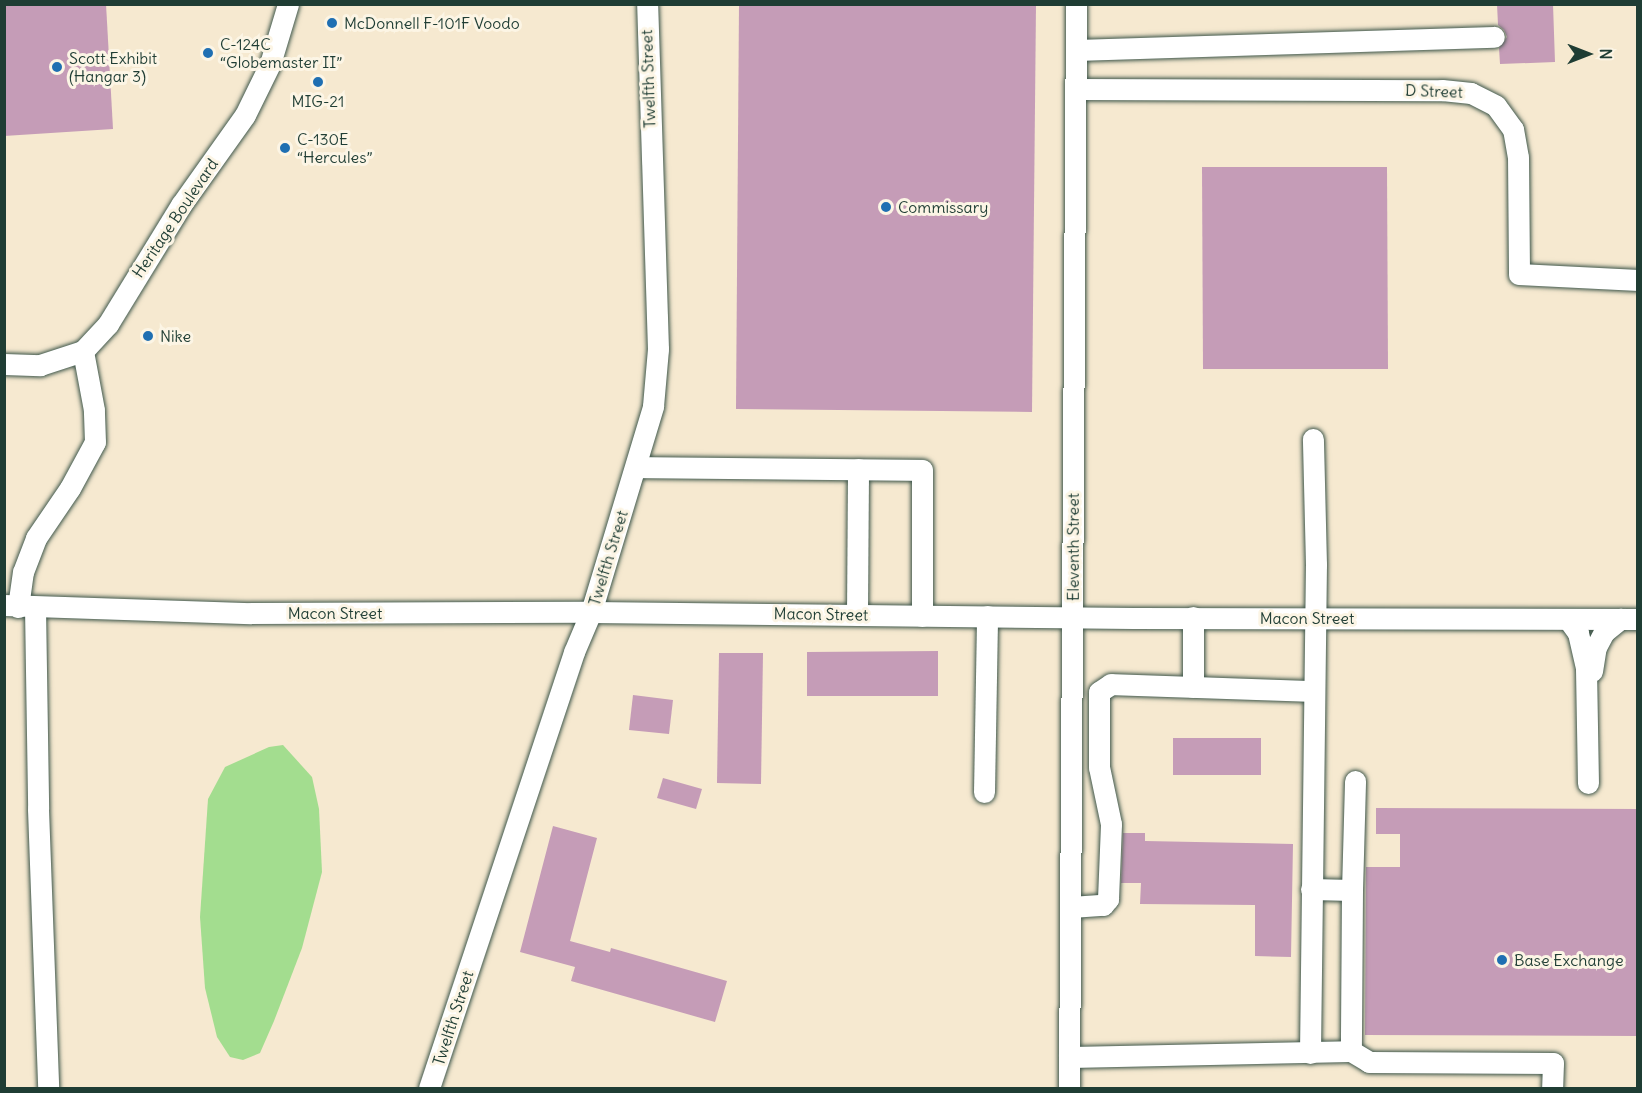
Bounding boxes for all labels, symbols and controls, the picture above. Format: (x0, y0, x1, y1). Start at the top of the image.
place label: McDonnell F-101F Voodo (344, 13, 520, 33)
marker: McDonnell F-101F Voodo (325, 16, 339, 30)
north arrow (1558, 24, 1618, 84)
street label: Twelfth Street (637, 29, 659, 129)
place label: C-124C “Globemaster II” (220, 34, 342, 72)
marker: C-124C “Globemaster II” (201, 46, 215, 60)
place label: Scott Exhibit (Hangar 3) (69, 48, 157, 86)
text: N (1596, 48, 1616, 60)
marker: Scott Exhibit (Hangar 3) (50, 60, 64, 74)
marker: MIG-21 (311, 75, 325, 89)
street label: D Street (1405, 80, 1463, 102)
place label: MIG-21 (292, 91, 344, 111)
place label: C-130E “Hercules” (297, 129, 373, 167)
marker: C-130E “Hercules” (278, 141, 292, 155)
street label: Heritage Boulevard (128, 155, 222, 281)
place label: Commissary (898, 197, 988, 217)
marker: Commissary (879, 200, 893, 214)
place label: Nike (160, 326, 191, 346)
marker: Nike (141, 329, 155, 343)
street label: Eleventh Street (1063, 493, 1083, 601)
street label: Twelfth Street (584, 508, 632, 608)
street label: Macon Street (288, 603, 382, 623)
street label: Macon Street (773, 604, 869, 624)
street label: Macon Street (1260, 608, 1354, 628)
place label: Base Exchange (1514, 950, 1624, 970)
marker: Base Exchange (1495, 953, 1509, 967)
street label: Twelfth Street (429, 968, 477, 1068)

